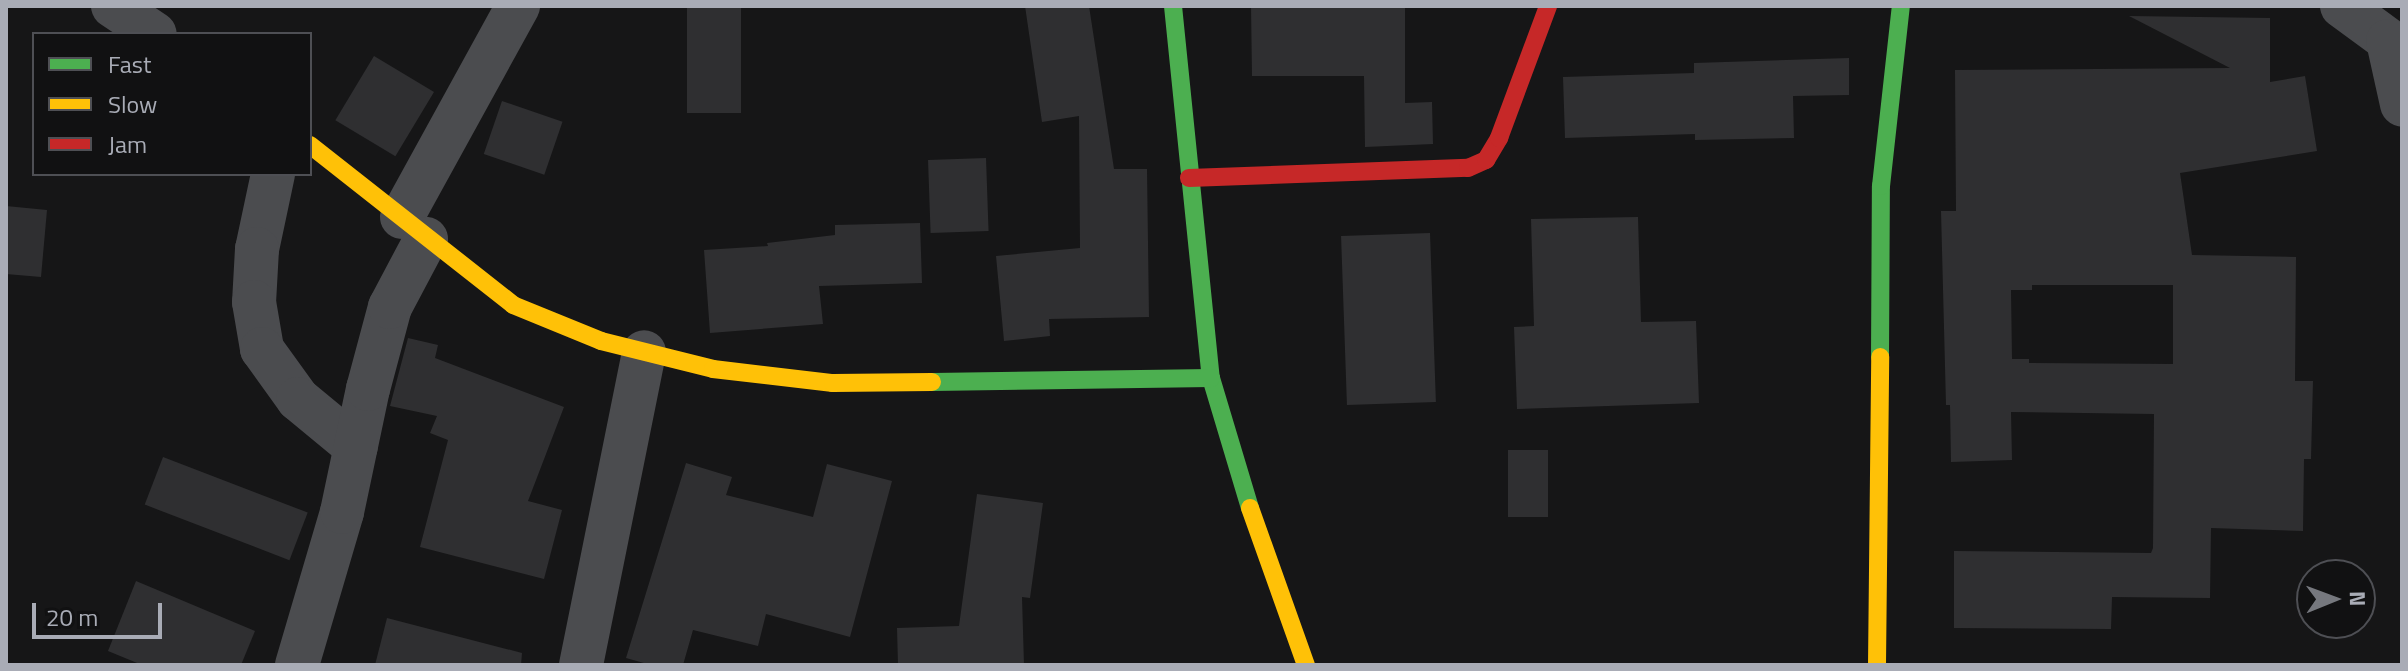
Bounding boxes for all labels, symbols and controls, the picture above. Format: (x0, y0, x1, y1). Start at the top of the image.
legend (32, 32, 312, 176)
text: Fast (108, 46, 151, 82)
text: Slow (108, 86, 157, 122)
text: Jam (108, 126, 147, 162)
north arrow (2296, 559, 2376, 639)
scale bar (36, 587, 166, 637)
text: N (2341, 591, 2375, 607)
text: 20 m (46, 599, 98, 635)

